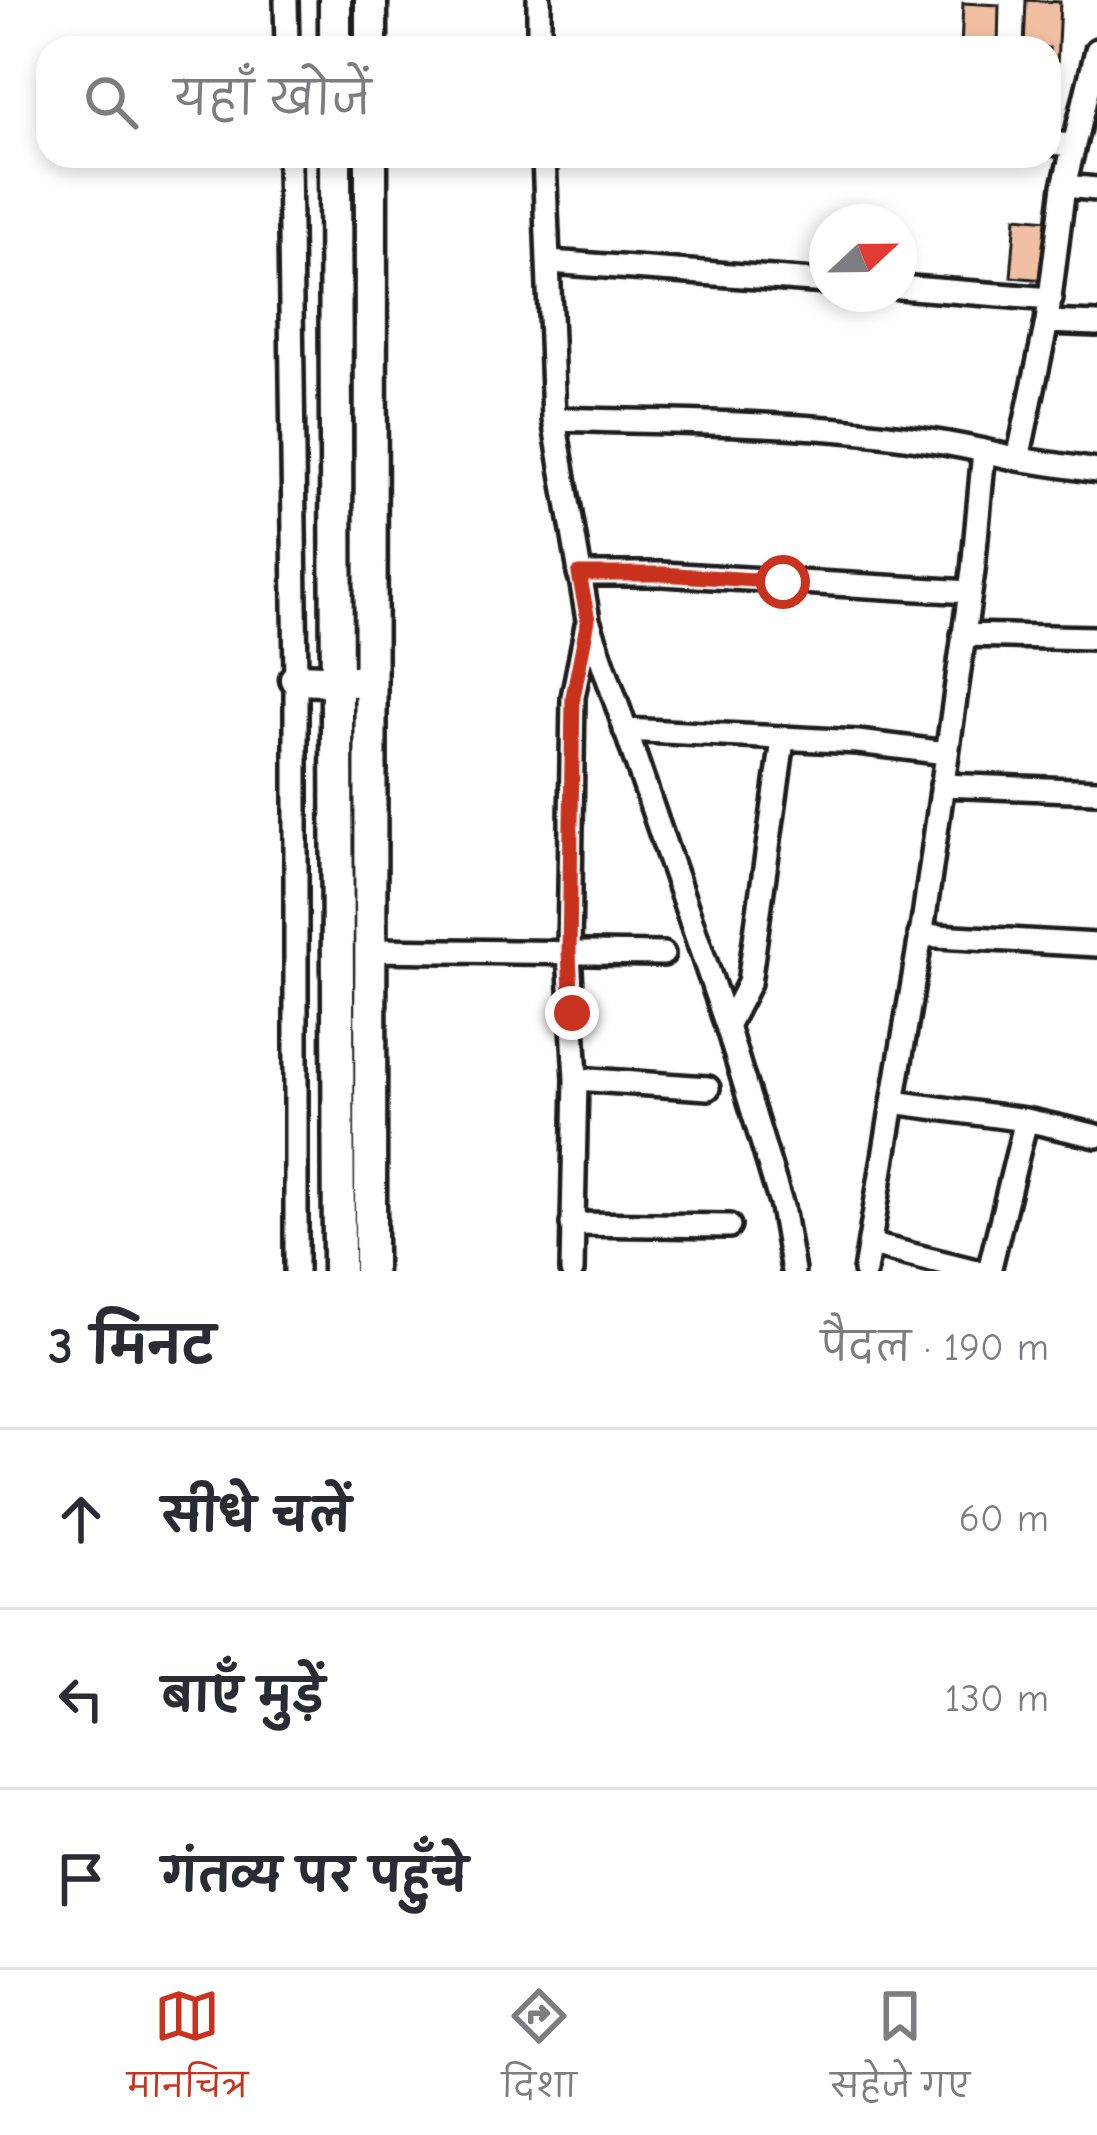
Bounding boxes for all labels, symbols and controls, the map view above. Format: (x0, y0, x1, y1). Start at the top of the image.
search box (36, 36, 1061, 168)
icon: search (78, 69, 144, 135)
text: यहाँ खोजें (174, 73, 371, 125)
north arrow (809, 204, 917, 312)
route start (756, 555, 810, 609)
route end (545, 986, 599, 1040)
text: 3 मिनट (48, 1317, 215, 1376)
text: पैदल · 190 m (821, 1325, 1049, 1370)
icon: ahead (48, 1486, 114, 1552)
text: सीधे चलें (162, 1490, 351, 1542)
text: 60 m (959, 1496, 1049, 1541)
icon: left (48, 1666, 114, 1732)
text: बाएँ मुड़ें (162, 1670, 325, 1722)
text: 130 m (945, 1676, 1049, 1721)
icon: arrive (48, 1846, 114, 1912)
text: गंतव्य पर पहुँचे (162, 1850, 468, 1902)
tab: मानचित्र (127, 1983, 248, 2122)
tab: दिशा (502, 1983, 577, 2122)
tab: सहेजे गए (830, 1983, 970, 2122)

